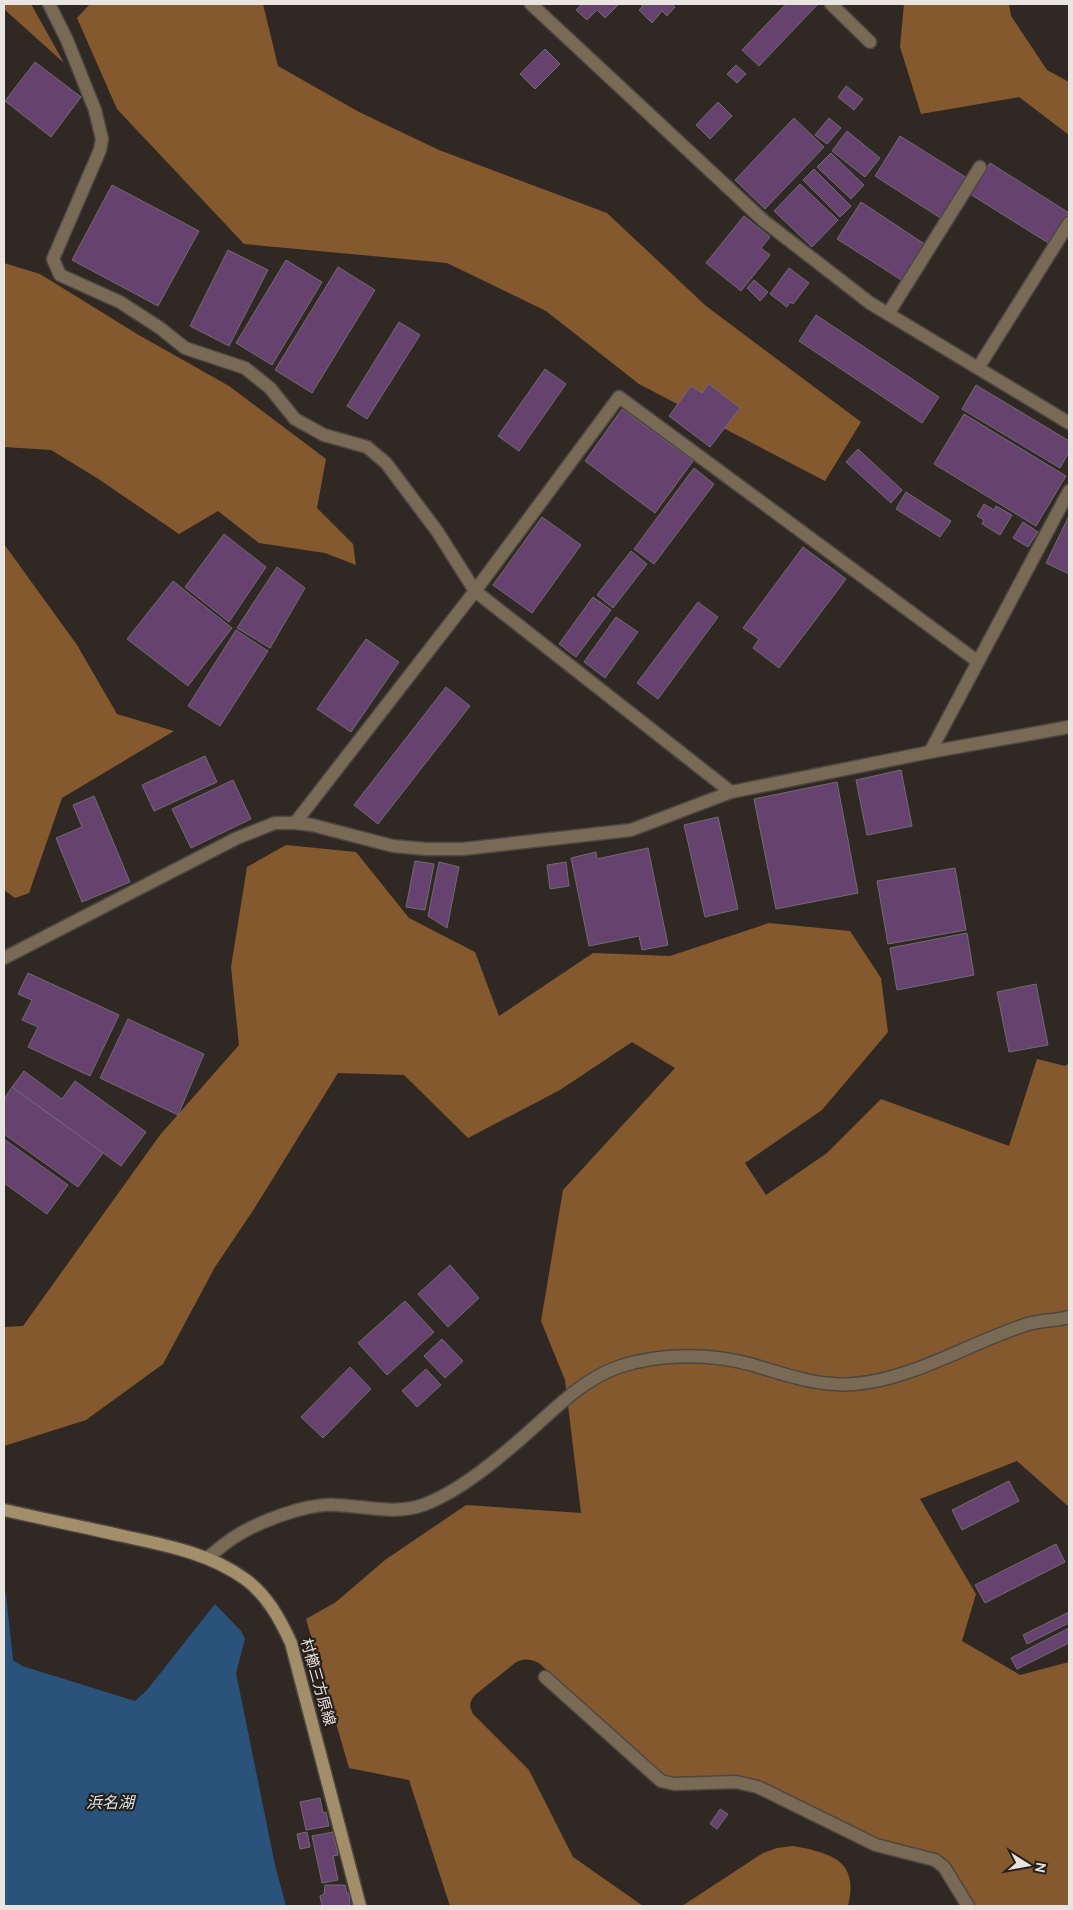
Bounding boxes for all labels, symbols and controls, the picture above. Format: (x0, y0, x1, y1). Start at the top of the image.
street label: 村櫛三方原線 (298, 1636, 339, 1727)
water label: 浜名湖 (86, 1793, 137, 1811)
north arrow (1003, 1840, 1053, 1890)
text: N (1032, 1861, 1050, 1874)

